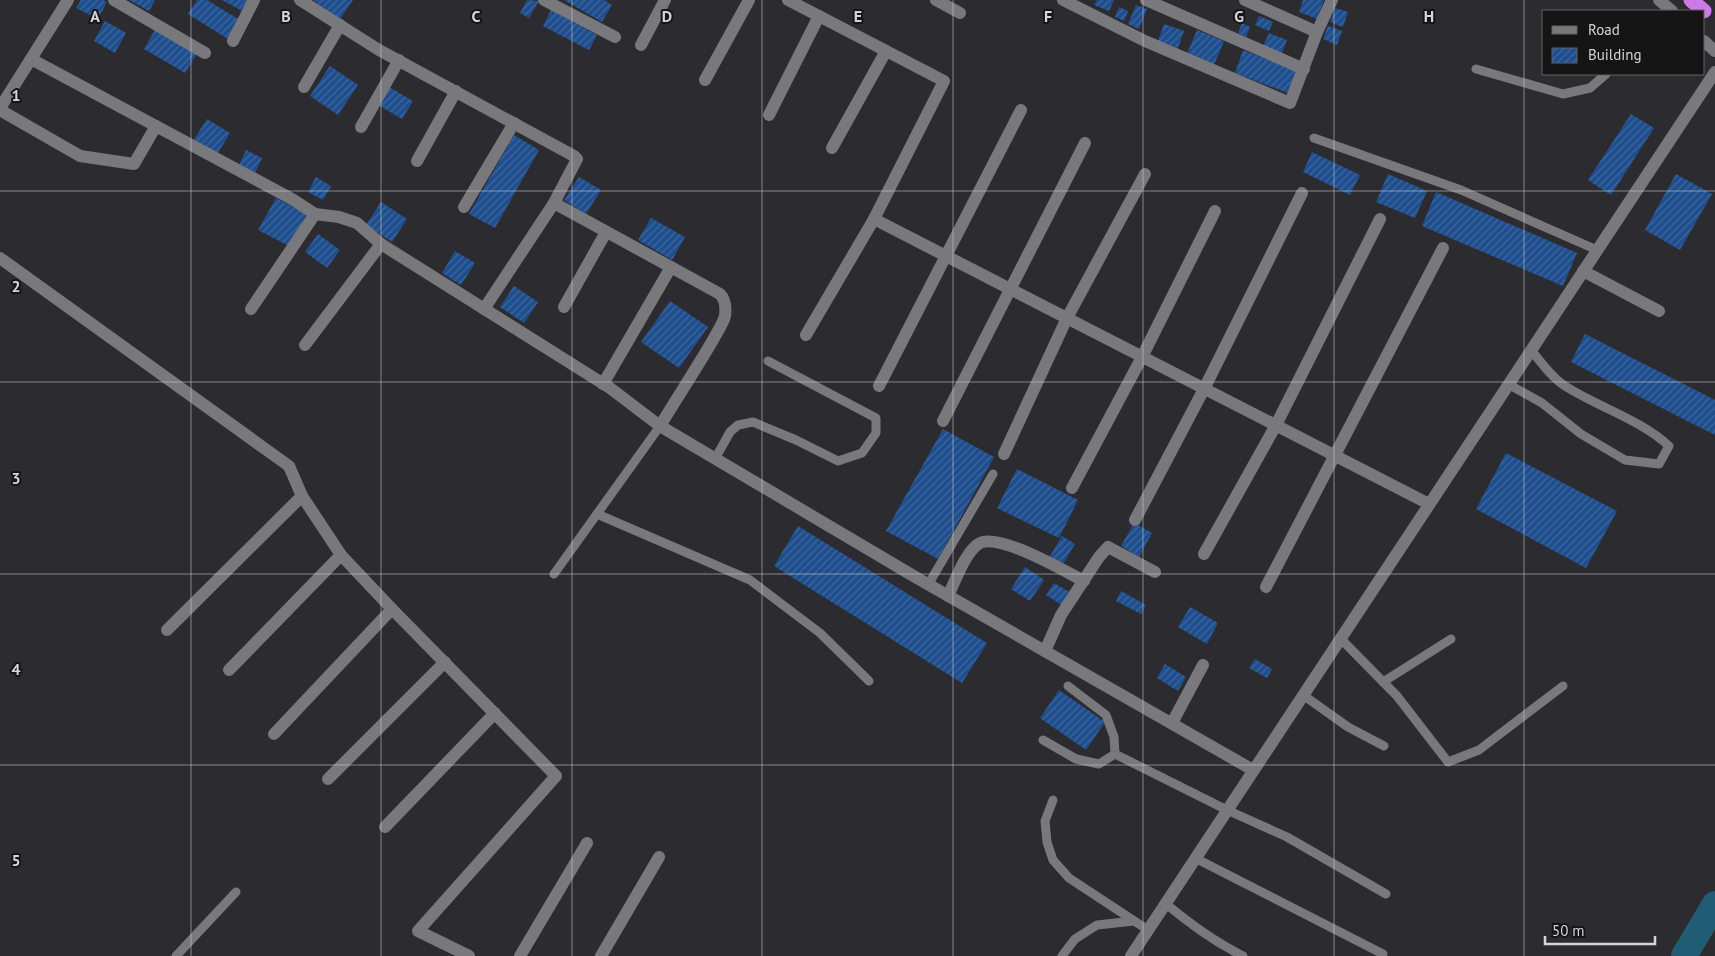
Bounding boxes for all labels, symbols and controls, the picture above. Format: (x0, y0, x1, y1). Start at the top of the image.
text: A (90, 6, 100, 26)
text: B (281, 6, 291, 26)
text: C (472, 6, 481, 26)
text: D (662, 6, 672, 26)
text: E (854, 6, 862, 26)
text: F (1044, 6, 1052, 26)
text: G (1234, 6, 1244, 26)
text: H (1424, 6, 1434, 26)
legend (1542, 10, 1705, 75)
text: Road (1588, 20, 1620, 39)
text: Building (1588, 45, 1642, 64)
text: 1 (11, 85, 21, 105)
text: 2 (11, 276, 21, 296)
text: 3 (11, 468, 21, 488)
text: 4 (11, 659, 21, 679)
text: 5 (11, 850, 21, 870)
scale bar (1545, 914, 1655, 946)
text: 50 m (1552, 921, 1585, 940)

